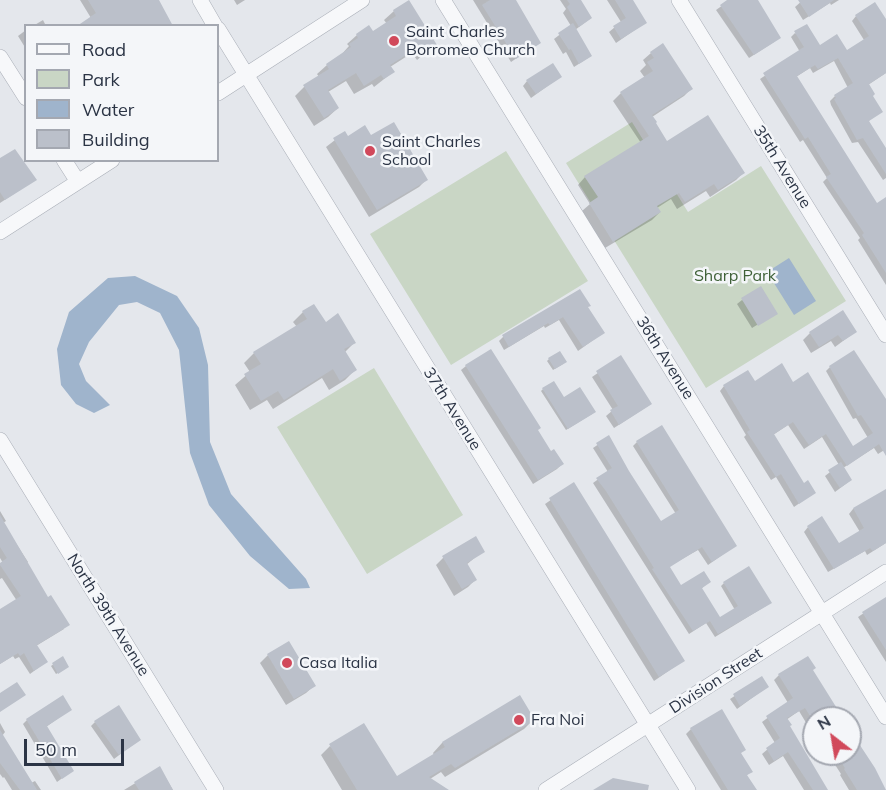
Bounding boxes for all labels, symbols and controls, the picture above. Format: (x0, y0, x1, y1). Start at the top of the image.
place label: Saint Charles Borromeo Church (406, 22, 535, 60)
legend (24, 24, 219, 162)
marker: Saint Charles Borromeo Church (387, 34, 401, 48)
text: Road (82, 38, 126, 61)
text: Park (82, 68, 120, 91)
text: Water (82, 98, 134, 121)
street label: 35th Avenue (749, 122, 815, 212)
text: Building (82, 128, 150, 151)
place label: Saint Charles School (382, 132, 481, 170)
marker: Saint Charles School (363, 144, 377, 158)
park label: Sharp Park (694, 266, 776, 286)
street label: 36th Avenue (632, 313, 698, 403)
street label: 37th Avenue (419, 364, 485, 454)
street label: North 39th Avenue (63, 550, 153, 680)
street label: Division Street (666, 644, 766, 718)
place label: Casa Italia (299, 653, 378, 673)
marker: Casa Italia (280, 656, 294, 670)
north arrow (802, 706, 862, 766)
place label: Fra Noi (531, 710, 584, 730)
text: N (813, 711, 834, 734)
marker: Fra Noi (512, 713, 526, 727)
scale bar (27, 727, 128, 765)
text: 50 m (35, 738, 77, 761)

